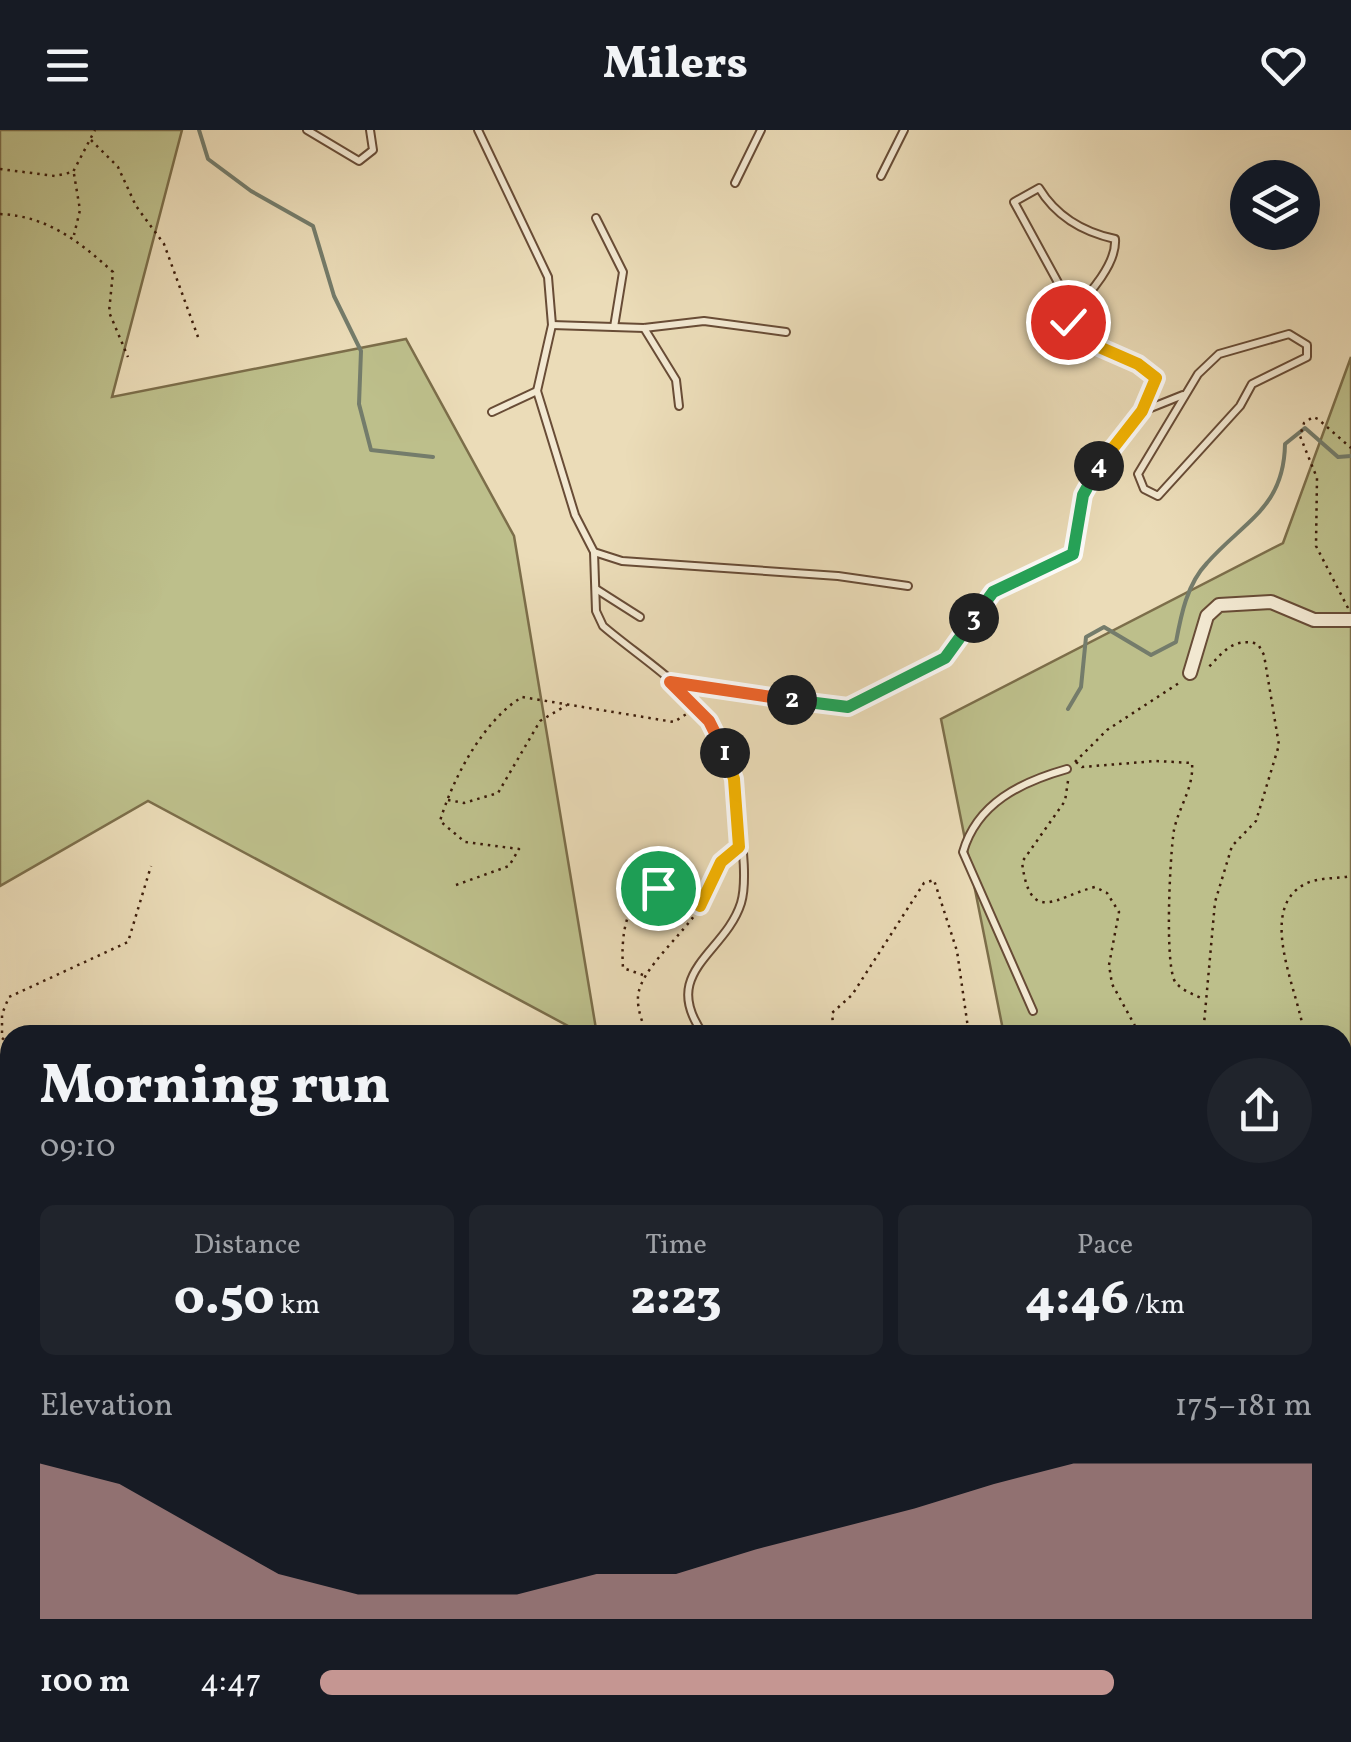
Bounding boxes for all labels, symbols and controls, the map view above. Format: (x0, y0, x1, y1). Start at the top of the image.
text: Milers (603, 34, 748, 97)
icon: menu (40, 38, 95, 93)
icon: heart (1256, 38, 1311, 93)
map controls (1230, 160, 1320, 250)
button: layers (1230, 160, 1320, 250)
pin (1026, 280, 1111, 365)
icon: check (1041, 295, 1096, 350)
pin: 4 (1074, 441, 1124, 491)
text: 4 (1091, 446, 1107, 485)
pin: 3 (949, 593, 999, 643)
text: 3 (967, 598, 981, 637)
pin: 2 (767, 675, 817, 725)
text: 2 (785, 680, 799, 719)
pin: 1 (700, 728, 750, 778)
text: 1 (719, 733, 731, 772)
pin (616, 846, 701, 931)
icon: arrive (631, 861, 686, 916)
text: Morning run (40, 1050, 390, 1126)
button: share (1207, 1058, 1312, 1163)
text: 09:10 (40, 1126, 115, 1170)
text: Distance (193, 1226, 301, 1265)
text: Time (645, 1226, 707, 1265)
text: Pace (1077, 1226, 1133, 1265)
text: 0.50 (174, 1265, 275, 1335)
text: 2:23 (630, 1265, 722, 1335)
text: 4:46 (1025, 1265, 1129, 1335)
text: km (275, 1286, 320, 1325)
text: /km (1129, 1286, 1185, 1325)
text: Elevation (40, 1385, 173, 1429)
text: 175–181 m (1175, 1385, 1312, 1429)
text: 100 m (40, 1661, 130, 1705)
text: 4:47 (200, 1661, 261, 1705)

